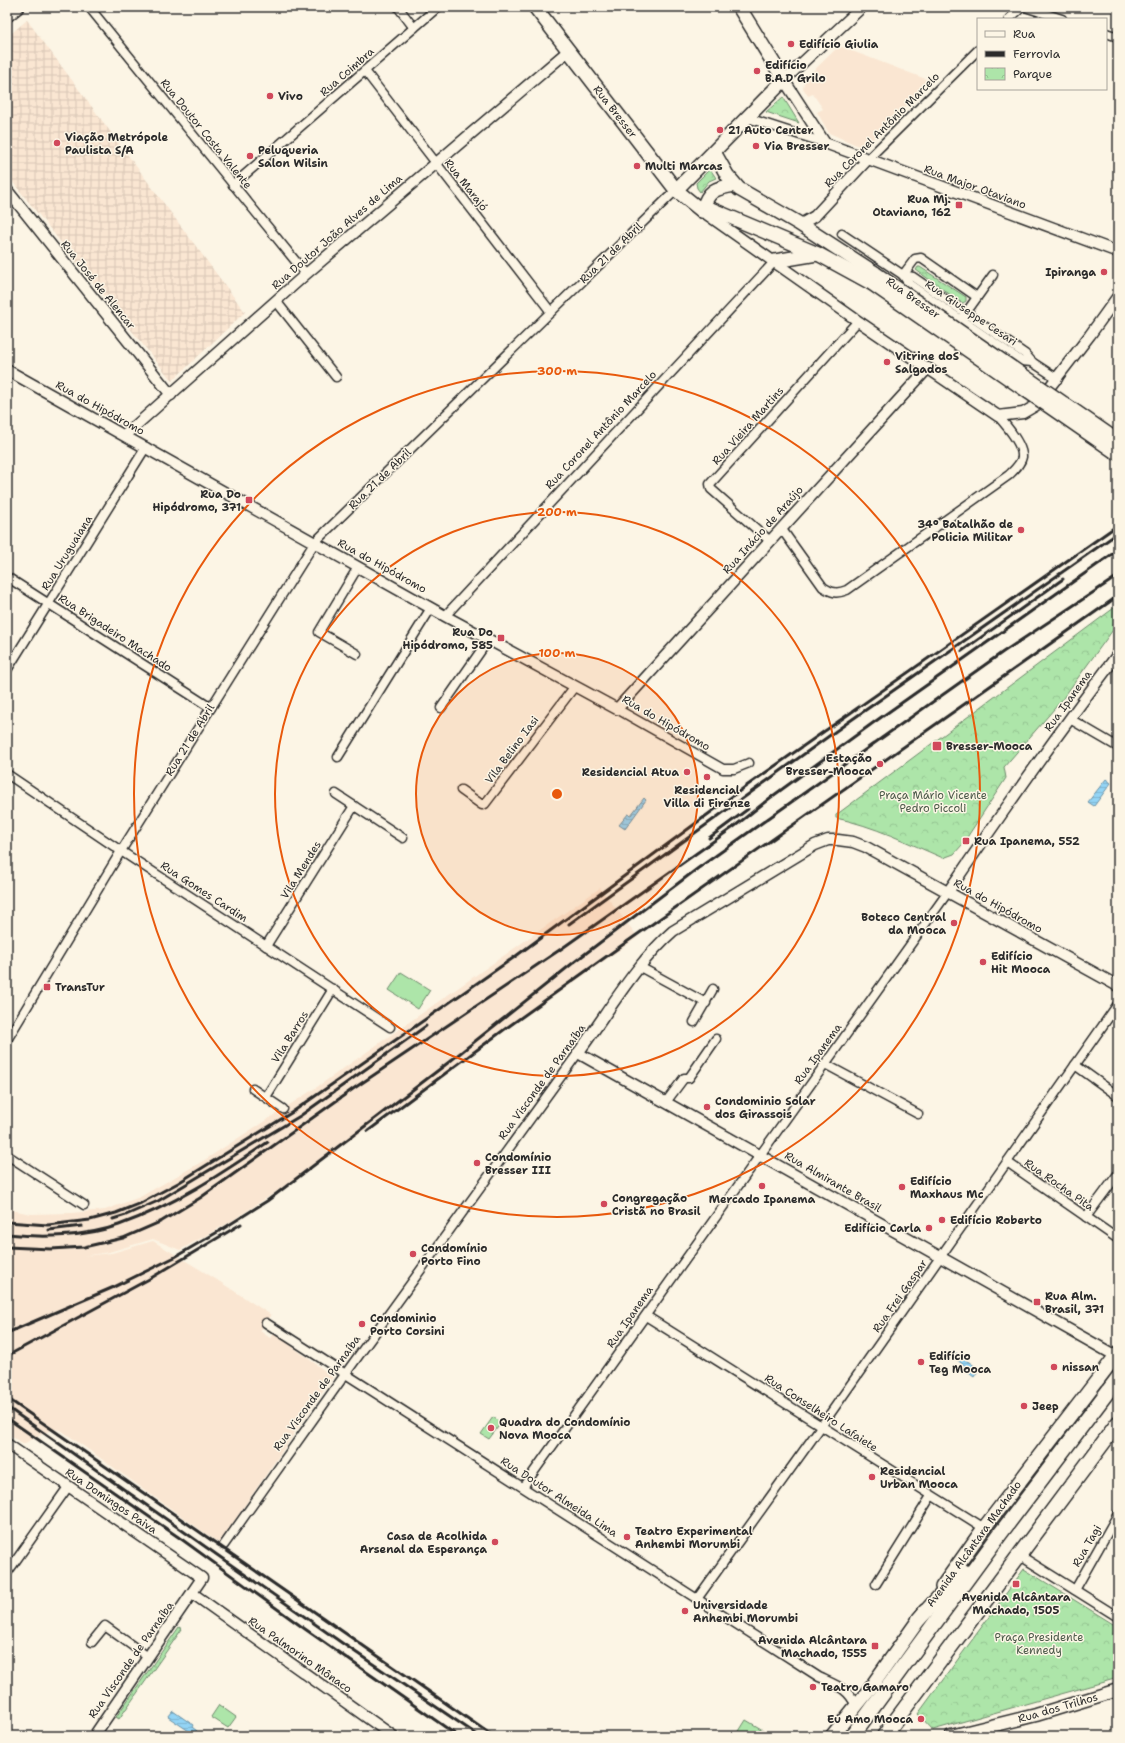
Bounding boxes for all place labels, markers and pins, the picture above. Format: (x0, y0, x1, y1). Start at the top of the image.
place label: Edifício Giulia (799, 37, 879, 52)
marker: Edifício Giulia (786, 39, 796, 49)
place label: Edifício B.A.D Grilo (765, 58, 826, 86)
marker: Edifício B.A.D Grilo (752, 66, 762, 76)
place label: Vivo (278, 89, 303, 104)
marker: Vivo (265, 91, 275, 101)
place label: 21 Auto Center (728, 123, 813, 138)
marker: 21 Auto Center (715, 125, 725, 135)
place label: Viação Metrópole Paulista S/A (65, 130, 168, 158)
marker: Viação Metrópole Paulista S/A (52, 138, 62, 148)
place label: Via Bresser (764, 139, 829, 154)
marker: Via Bresser (751, 141, 761, 151)
place label: Peluqueria Salon Wilsin (258, 143, 329, 171)
marker: Peluqueria Salon Wilsin (245, 151, 255, 161)
place label: Multi Marcas (645, 159, 723, 174)
marker: Multi Marcas (632, 161, 642, 171)
place label: Rua Mj. Otaviano, 162 (872, 192, 951, 220)
marker: Rua Mj. Otaviano, 162 (954, 200, 964, 210)
place label: Ipiranga (1045, 265, 1096, 280)
marker: Ipiranga (1099, 267, 1109, 277)
place label: Vitrine doS Salgados (895, 349, 959, 377)
marker: Vitrine doS Salgados (882, 357, 892, 367)
place label: Rua Do Hipódromo, 371 (152, 487, 241, 515)
marker: Rua Do Hipódromo, 371 (244, 495, 254, 505)
place label: 34º Batalhão de Policia Militar (918, 517, 1013, 545)
marker: 34º Batalhão de Policia Militar (1016, 525, 1026, 535)
place label: Rua Do Hipódromo, 585 (403, 625, 493, 653)
marker: Rua Do Hipódromo, 585 (496, 633, 506, 643)
place label: Bresser-Mooca (946, 739, 1033, 754)
marker: Bresser-Mooca (931, 740, 943, 752)
place label: Estação Bresser-Mooca (786, 751, 872, 779)
marker: Estação Bresser-Mooca (875, 759, 885, 769)
place label: Residencial Atua (582, 765, 679, 780)
marker: Residencial Atua (682, 767, 692, 777)
marker: Residencial Villa di Firenze (702, 772, 712, 782)
place label: Residencial Villa di Firenze (664, 783, 751, 811)
centre of rings (550, 787, 564, 801)
place label: Rua Ipanema, 552 (974, 834, 1080, 849)
marker: Rua Ipanema, 552 (961, 836, 971, 846)
place label: Boteco Central da Mooca (861, 910, 946, 938)
marker: Boteco Central da Mooca (949, 918, 959, 928)
place label: Edifício Hit Mooca (991, 949, 1051, 977)
marker: Edifício Hit Mooca (978, 957, 988, 967)
place label: TransTur (55, 980, 105, 995)
marker: TransTur (42, 982, 52, 992)
place label: Condominio Solar dos Girassois (715, 1094, 816, 1122)
marker: Condominio Solar dos Girassois (702, 1102, 712, 1112)
place label: Condomínio Bresser III (485, 1150, 551, 1178)
marker: Condomínio Bresser III (472, 1158, 482, 1168)
place label: Edifício Maxhaus Mc (910, 1174, 984, 1202)
marker: Mercado Ipanema (757, 1181, 767, 1191)
marker: Edifício Maxhaus Mc (897, 1182, 907, 1192)
place label: Congregação Cristã no Brasil (612, 1191, 701, 1219)
place label: Mercado Ipanema (709, 1192, 816, 1207)
marker: Congregação Cristã no Brasil (599, 1199, 609, 1209)
place label: Edifício Roberto (950, 1213, 1042, 1228)
marker: Edifício Roberto (937, 1215, 947, 1225)
place label: Edifício Carla (844, 1221, 921, 1236)
marker: Edifício Carla (924, 1223, 934, 1233)
place label: Condomínio Porto Fino (421, 1241, 487, 1269)
marker: Condomínio Porto Fino (408, 1249, 418, 1259)
place label: Rua Alm. Brasil, 371 (1045, 1289, 1104, 1317)
marker: Rua Alm. Brasil, 371 (1032, 1297, 1042, 1307)
place label: Condominio Porto Corsini (370, 1311, 445, 1339)
marker: Condominio Porto Corsini (357, 1319, 367, 1329)
place label: Edifício Teg Mooca (929, 1349, 992, 1377)
marker: Edifício Teg Mooca (916, 1357, 926, 1367)
place label: nissan (1062, 1360, 1100, 1375)
marker: nissan (1049, 1362, 1059, 1372)
place label: Jeep (1032, 1399, 1059, 1414)
marker: Jeep (1019, 1401, 1029, 1411)
place label: Quadra do Condomínio Nova Mooca (499, 1415, 630, 1443)
marker: Quadra do Condomínio Nova Mooca (486, 1423, 496, 1433)
place label: Residencial Urban Mooca (880, 1464, 958, 1492)
marker: Residencial Urban Mooca (867, 1472, 877, 1482)
place label: Teatro Experimental Anhembi Morumbi (635, 1524, 753, 1552)
place label: Casa de Acolhida Arsenal da Esperança (360, 1529, 487, 1557)
marker: Teatro Experimental Anhembi Morumbi (622, 1532, 632, 1542)
marker: Casa de Acolhida Arsenal da Esperança (490, 1537, 500, 1547)
marker: Avenida Alcântara Machado, 1505 (1011, 1579, 1021, 1589)
place label: Avenida Alcântara Machado, 1505 (962, 1590, 1071, 1618)
place label: Universidade Anhembi Morumbi (693, 1598, 798, 1626)
marker: Universidade Anhembi Morumbi (680, 1606, 690, 1616)
place label: Avenida Alcântara Machado, 1555 (758, 1633, 867, 1661)
marker: Avenida Alcântara Machado, 1555 (870, 1641, 880, 1651)
place label: Teatro Gamaro (821, 1680, 909, 1695)
marker: Teatro Gamaro (808, 1682, 818, 1692)
place label: Eu Amo Mooca (827, 1712, 913, 1727)
marker: Eu Amo Mooca (916, 1714, 926, 1724)

